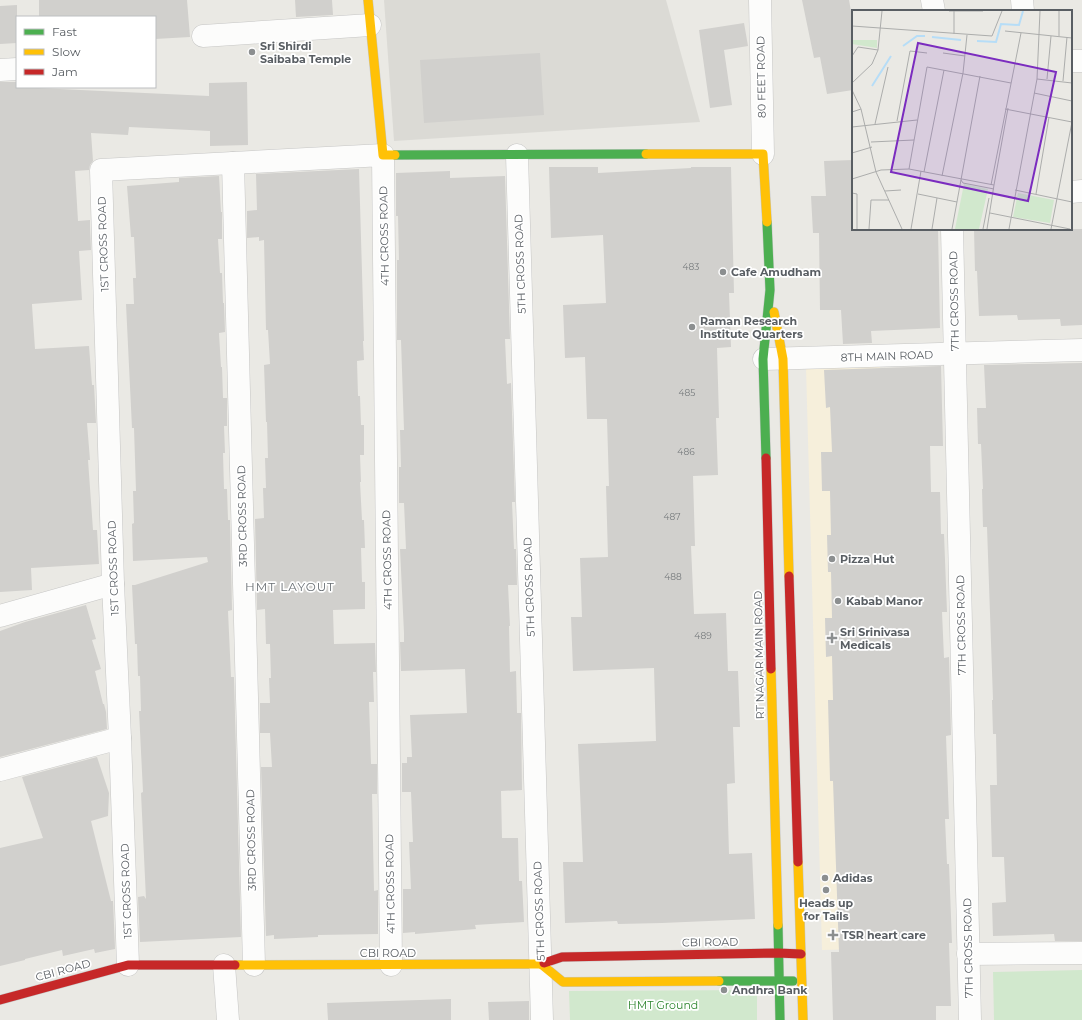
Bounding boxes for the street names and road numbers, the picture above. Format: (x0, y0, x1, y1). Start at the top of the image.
street label: 80 FEET ROAD (753, 36, 769, 118)
street label: 4TH CROSS ROAD (376, 186, 392, 286)
street label: 1ST CROSS ROAD (94, 196, 112, 292)
street label: 5TH CROSS ROAD (511, 214, 529, 314)
street label: 7TH CROSS ROAD (946, 251, 962, 351)
street label: 8TH MAIN ROAD (840, 347, 934, 365)
street label: 3RD CROSS ROAD (234, 465, 250, 567)
street label: 4TH CROSS ROAD (379, 510, 395, 610)
street label: 1ST CROSS ROAD (104, 520, 122, 616)
street label: 5TH CROSS ROAD (520, 537, 538, 637)
street label: 7TH CROSS ROAD (953, 575, 969, 675)
street label: RT NAGAR MAIN ROAD (751, 591, 767, 719)
street label: 3RD CROSS ROAD (243, 789, 259, 891)
street label: 4TH CROSS ROAD (382, 834, 398, 934)
street label: 1ST CROSS ROAD (117, 843, 135, 939)
street label: 5TH CROSS ROAD (530, 861, 548, 961)
street label: 7TH CROSS ROAD (960, 898, 976, 998)
street label: CBI ROAD (682, 935, 738, 949)
street label: CBI ROAD (360, 946, 416, 960)
street label: CBI ROAD (34, 956, 92, 984)

